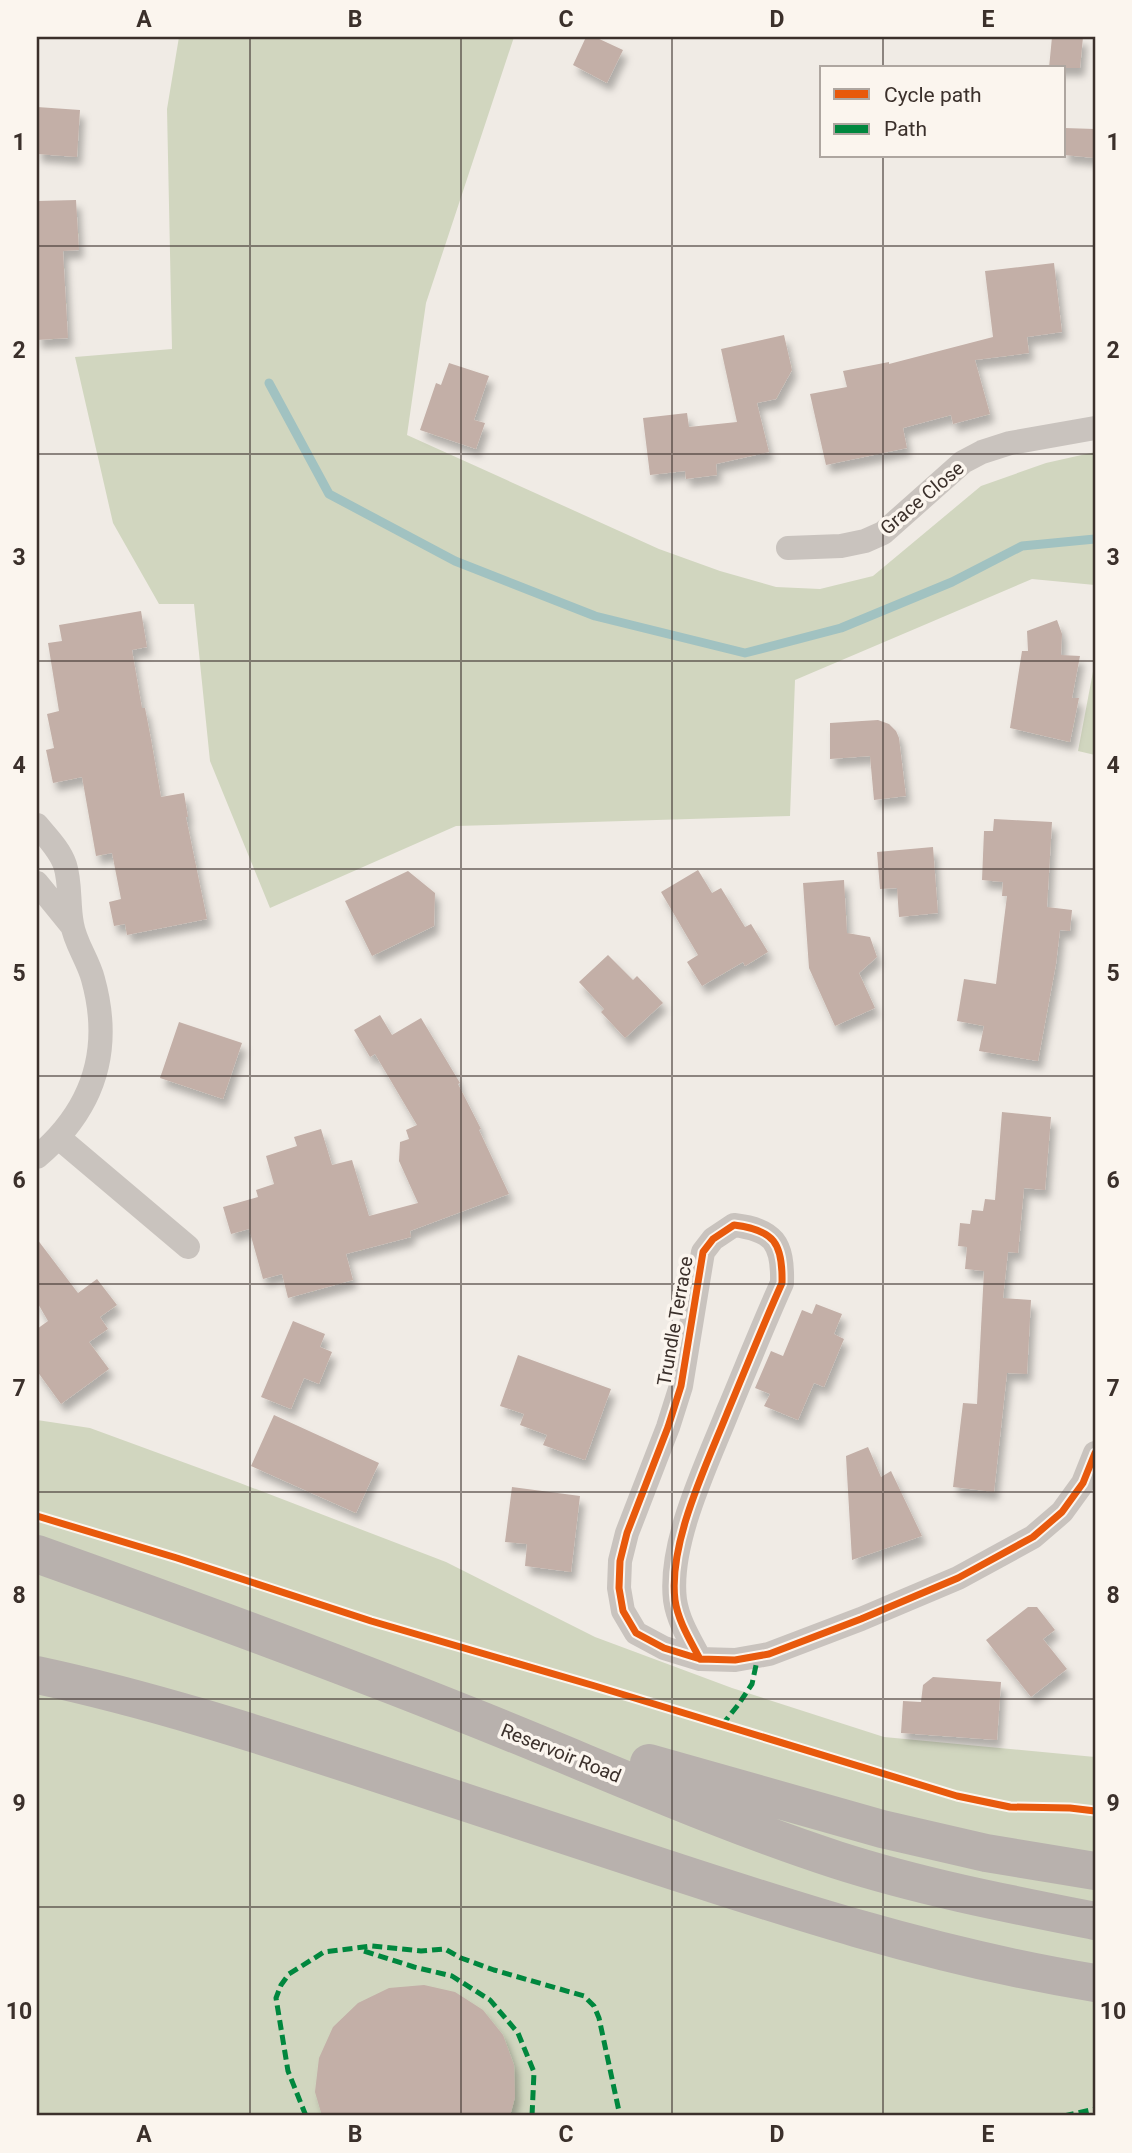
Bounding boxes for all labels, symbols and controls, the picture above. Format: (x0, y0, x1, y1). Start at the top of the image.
text: A (136, 6, 152, 33)
text: B (348, 6, 362, 33)
text: C (558, 6, 574, 33)
text: D (770, 6, 784, 33)
text: E (982, 6, 995, 33)
legend (820, 66, 1066, 158)
text: Cycle path (884, 83, 982, 107)
text: Path (884, 117, 927, 141)
text: 1 (12, 129, 26, 156)
text: 1 (1106, 129, 1120, 156)
text: 2 (12, 337, 26, 364)
text: 2 (1106, 337, 1120, 364)
street label: Grace Close (876, 456, 968, 540)
text: 3 (12, 544, 26, 571)
text: 3 (1106, 544, 1120, 571)
text: 4 (12, 752, 26, 779)
text: 4 (1106, 752, 1120, 779)
text: 5 (12, 960, 26, 987)
text: 5 (1106, 960, 1120, 987)
text: 6 (12, 1167, 26, 1194)
text: 6 (1106, 1167, 1120, 1194)
street label: Trundle Terrace (652, 1254, 698, 1388)
text: 7 (12, 1375, 26, 1402)
text: 7 (1106, 1375, 1120, 1402)
text: 8 (12, 1582, 26, 1609)
text: 8 (1106, 1582, 1120, 1609)
street label: Reservoir Road (498, 1718, 624, 1788)
text: 9 (12, 1790, 26, 1817)
text: 9 (1106, 1790, 1120, 1817)
text: 10 (6, 1998, 32, 2025)
text: 10 (1100, 1998, 1126, 2025)
text: A (136, 2121, 152, 2148)
text: B (348, 2121, 362, 2148)
text: C (558, 2121, 574, 2148)
text: D (770, 2121, 784, 2148)
text: E (982, 2121, 995, 2148)

